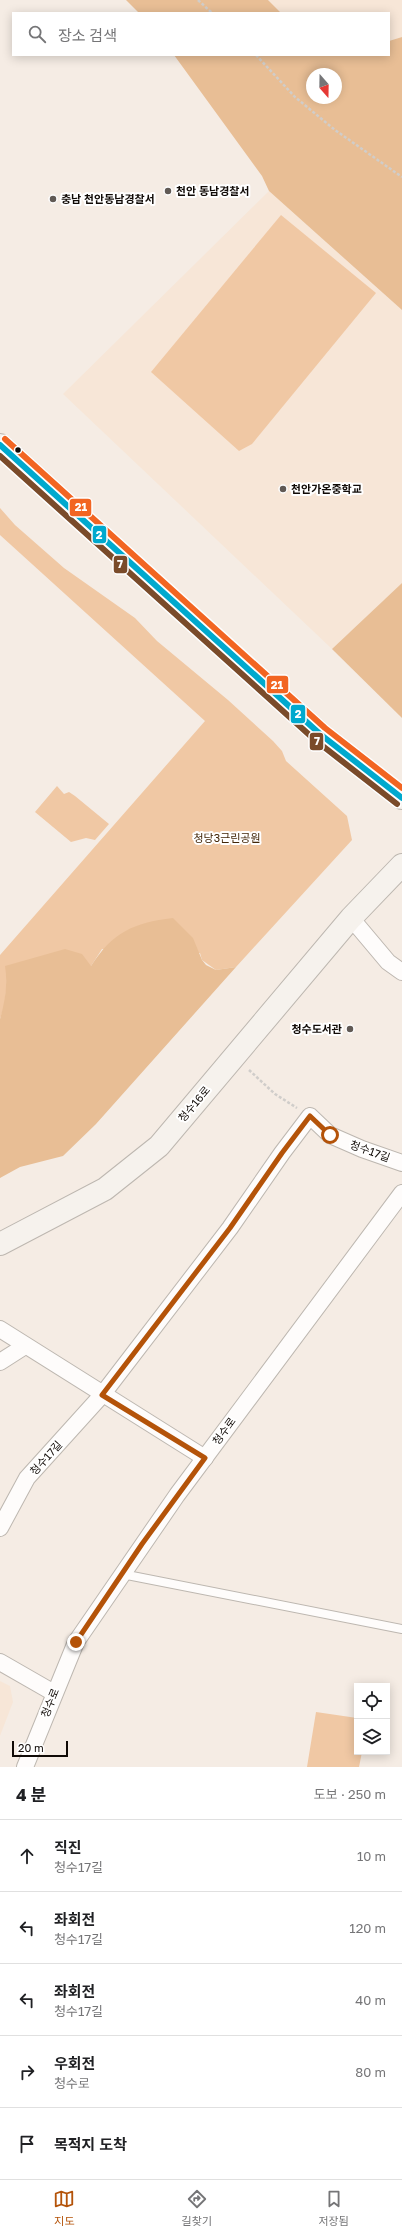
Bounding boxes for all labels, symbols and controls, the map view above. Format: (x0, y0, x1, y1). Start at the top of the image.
search box (12, 12, 390, 56)
icon: search (26, 23, 48, 45)
text: 장소 검색 (58, 26, 117, 44)
north arrow (306, 68, 342, 104)
place label: 천안 동남경찰서 (176, 184, 250, 197)
marker: 천안 동남경찰서 (163, 186, 173, 196)
place label: 충남 천안동남경찰서 (61, 192, 155, 205)
marker: 충남 천안동남경찰서 (48, 194, 58, 204)
unlabelled marker (13, 445, 23, 455)
place label: 천안가온중학교 (291, 482, 362, 495)
marker: 천안가온중학교 (278, 484, 288, 494)
line badge: 21 (69, 498, 92, 517)
text: 21 (75, 500, 88, 513)
line badge: 2 (92, 525, 107, 544)
text: 2 (96, 528, 103, 541)
line badge: 7 (113, 555, 128, 574)
text: 7 (117, 557, 123, 570)
line badge: 21 (266, 675, 289, 694)
text: 21 (271, 678, 284, 691)
line badge: 2 (290, 704, 306, 724)
text: 2 (295, 707, 302, 720)
line badge: 7 (309, 732, 324, 751)
text: 7 (314, 734, 320, 747)
park label: 청당3근린공원 (193, 831, 261, 844)
place label: 청수도서관 (291, 1022, 342, 1035)
marker: 청수도서관 (345, 1024, 355, 1034)
street label: 청수16로 (175, 1083, 212, 1124)
route start (321, 1126, 339, 1144)
street label: 청수17길 (348, 1137, 392, 1164)
street label: 청수로 (209, 1415, 238, 1447)
street label: 청수17길 (27, 1438, 64, 1477)
route end (67, 1633, 85, 1651)
map controls (354, 1683, 390, 1755)
button: locate (354, 1683, 390, 1719)
street label: 청수로 (38, 1686, 61, 1719)
button: layers (354, 1719, 390, 1755)
scale bar (12, 1739, 68, 1758)
text: 20 m (18, 1741, 44, 1754)
text: 4 분 (16, 1784, 47, 1805)
text: 도보 · 250 m (314, 1786, 386, 1802)
text: 직진 (54, 1838, 82, 1856)
icon: ahead (16, 1845, 38, 1867)
text: 10 m (357, 1848, 386, 1864)
text: 청수17길 (54, 1859, 103, 1875)
text: 좌회전 (54, 1910, 95, 1928)
icon: left (16, 1917, 38, 1939)
text: 120 m (349, 1920, 386, 1936)
text: 청수17길 (54, 1931, 103, 1947)
text: 좌회전 (54, 1982, 95, 2000)
icon: left (16, 1989, 38, 2011)
text: 40 m (355, 1992, 386, 2008)
text: 청수17길 (54, 2003, 103, 2019)
text: 우회전 (54, 2054, 95, 2072)
icon: right (16, 2061, 38, 2083)
text: 80 m (355, 2064, 386, 2080)
text: 청수로 (54, 2075, 90, 2091)
icon: arrive (16, 2133, 38, 2155)
text: 목적지 도착 (54, 2135, 127, 2153)
tab: 지도 (53, 2188, 75, 2228)
tab: 길찾기 (182, 2188, 212, 2228)
tab: 저장됨 (318, 2188, 349, 2228)

